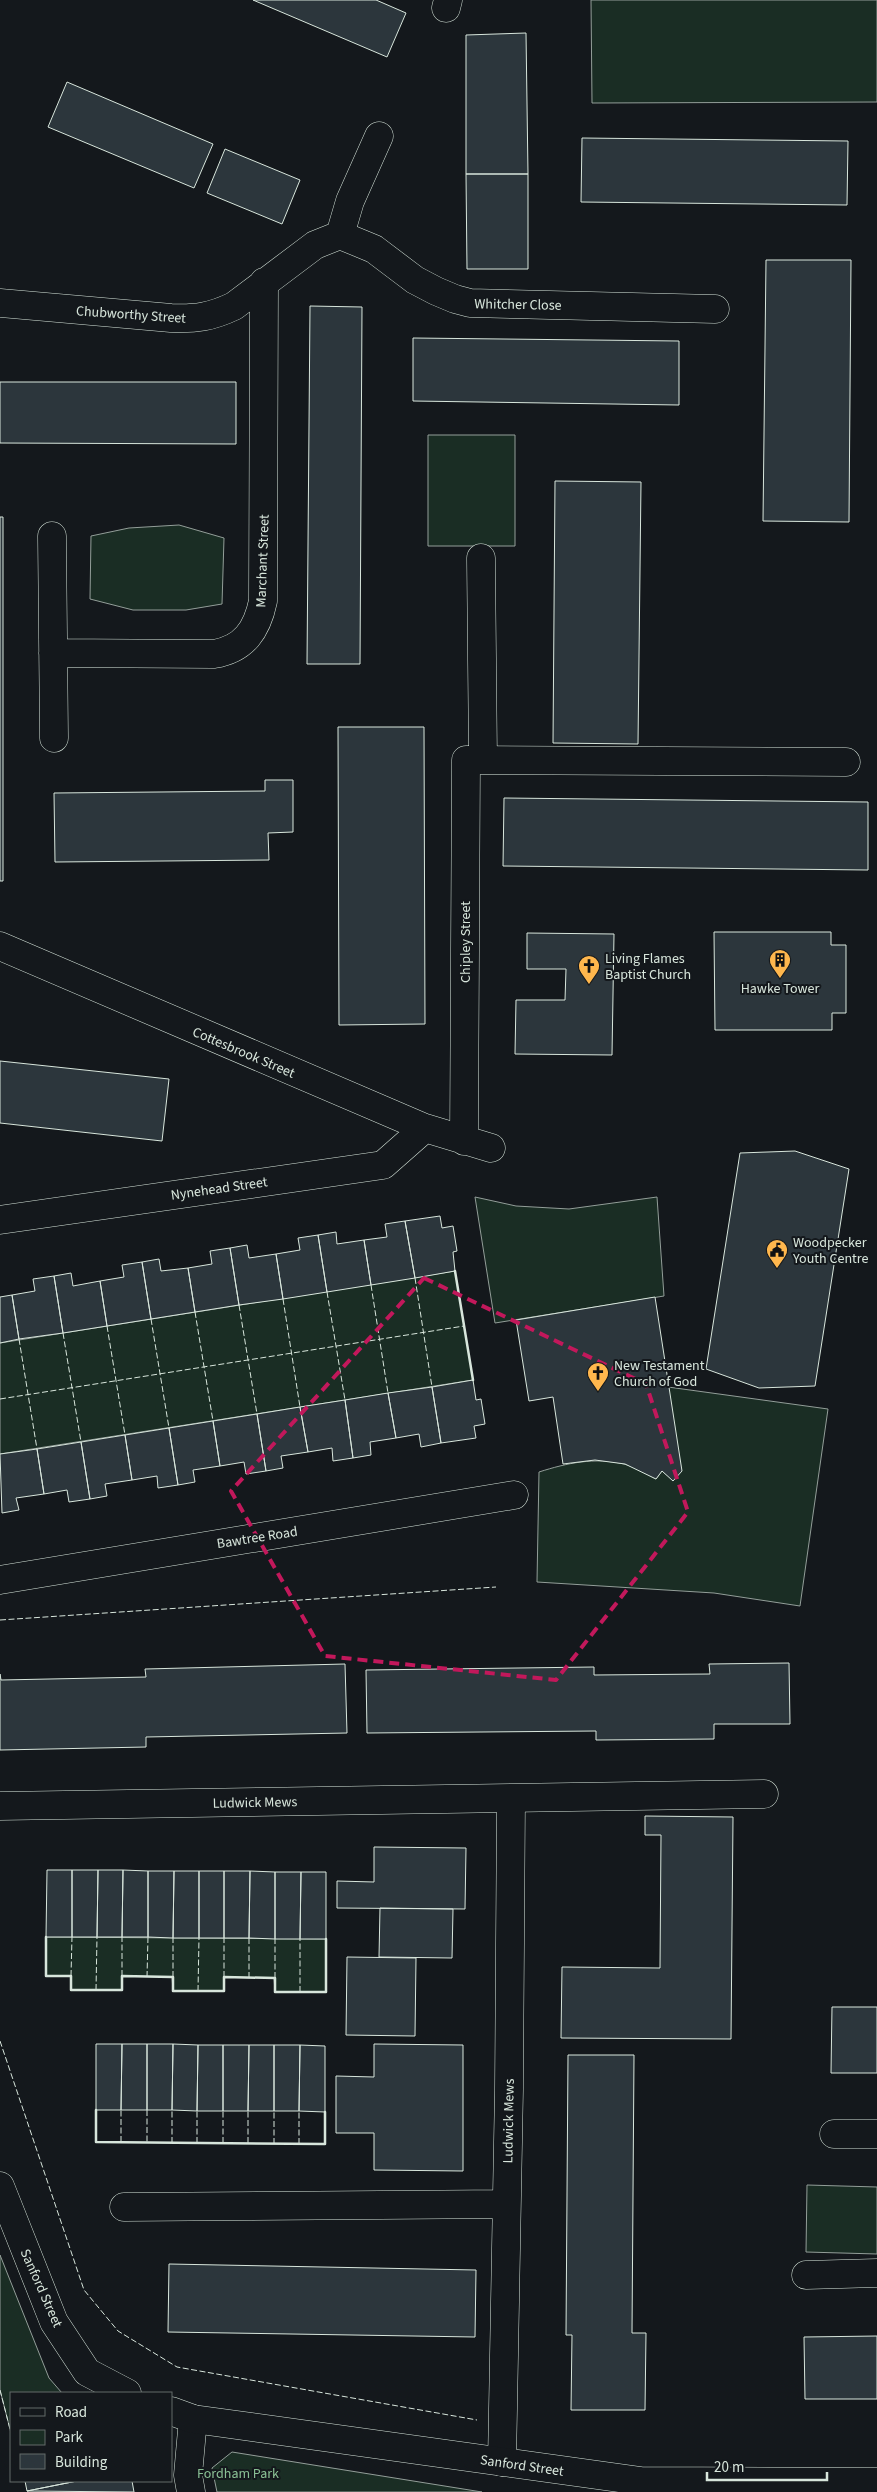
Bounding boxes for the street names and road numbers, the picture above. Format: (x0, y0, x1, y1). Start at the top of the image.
street label: Whitcher Close (474, 294, 562, 316)
street label: Chubworthy Street (75, 301, 187, 329)
street label: Marchant Street (251, 514, 275, 608)
street label: Chipley Street (456, 901, 476, 983)
street label: Cottesbrook Street (189, 1022, 298, 1084)
street label: Nynehead Street (170, 1172, 269, 1206)
street label: Bawtree Road (215, 1522, 299, 1554)
street label: Ludwick Mews (212, 1792, 298, 1814)
street label: Ludwick Mews (498, 2078, 520, 2164)
street label: Sanford Street (15, 2246, 67, 2331)
street label: Sanford Street (479, 2450, 565, 2482)

